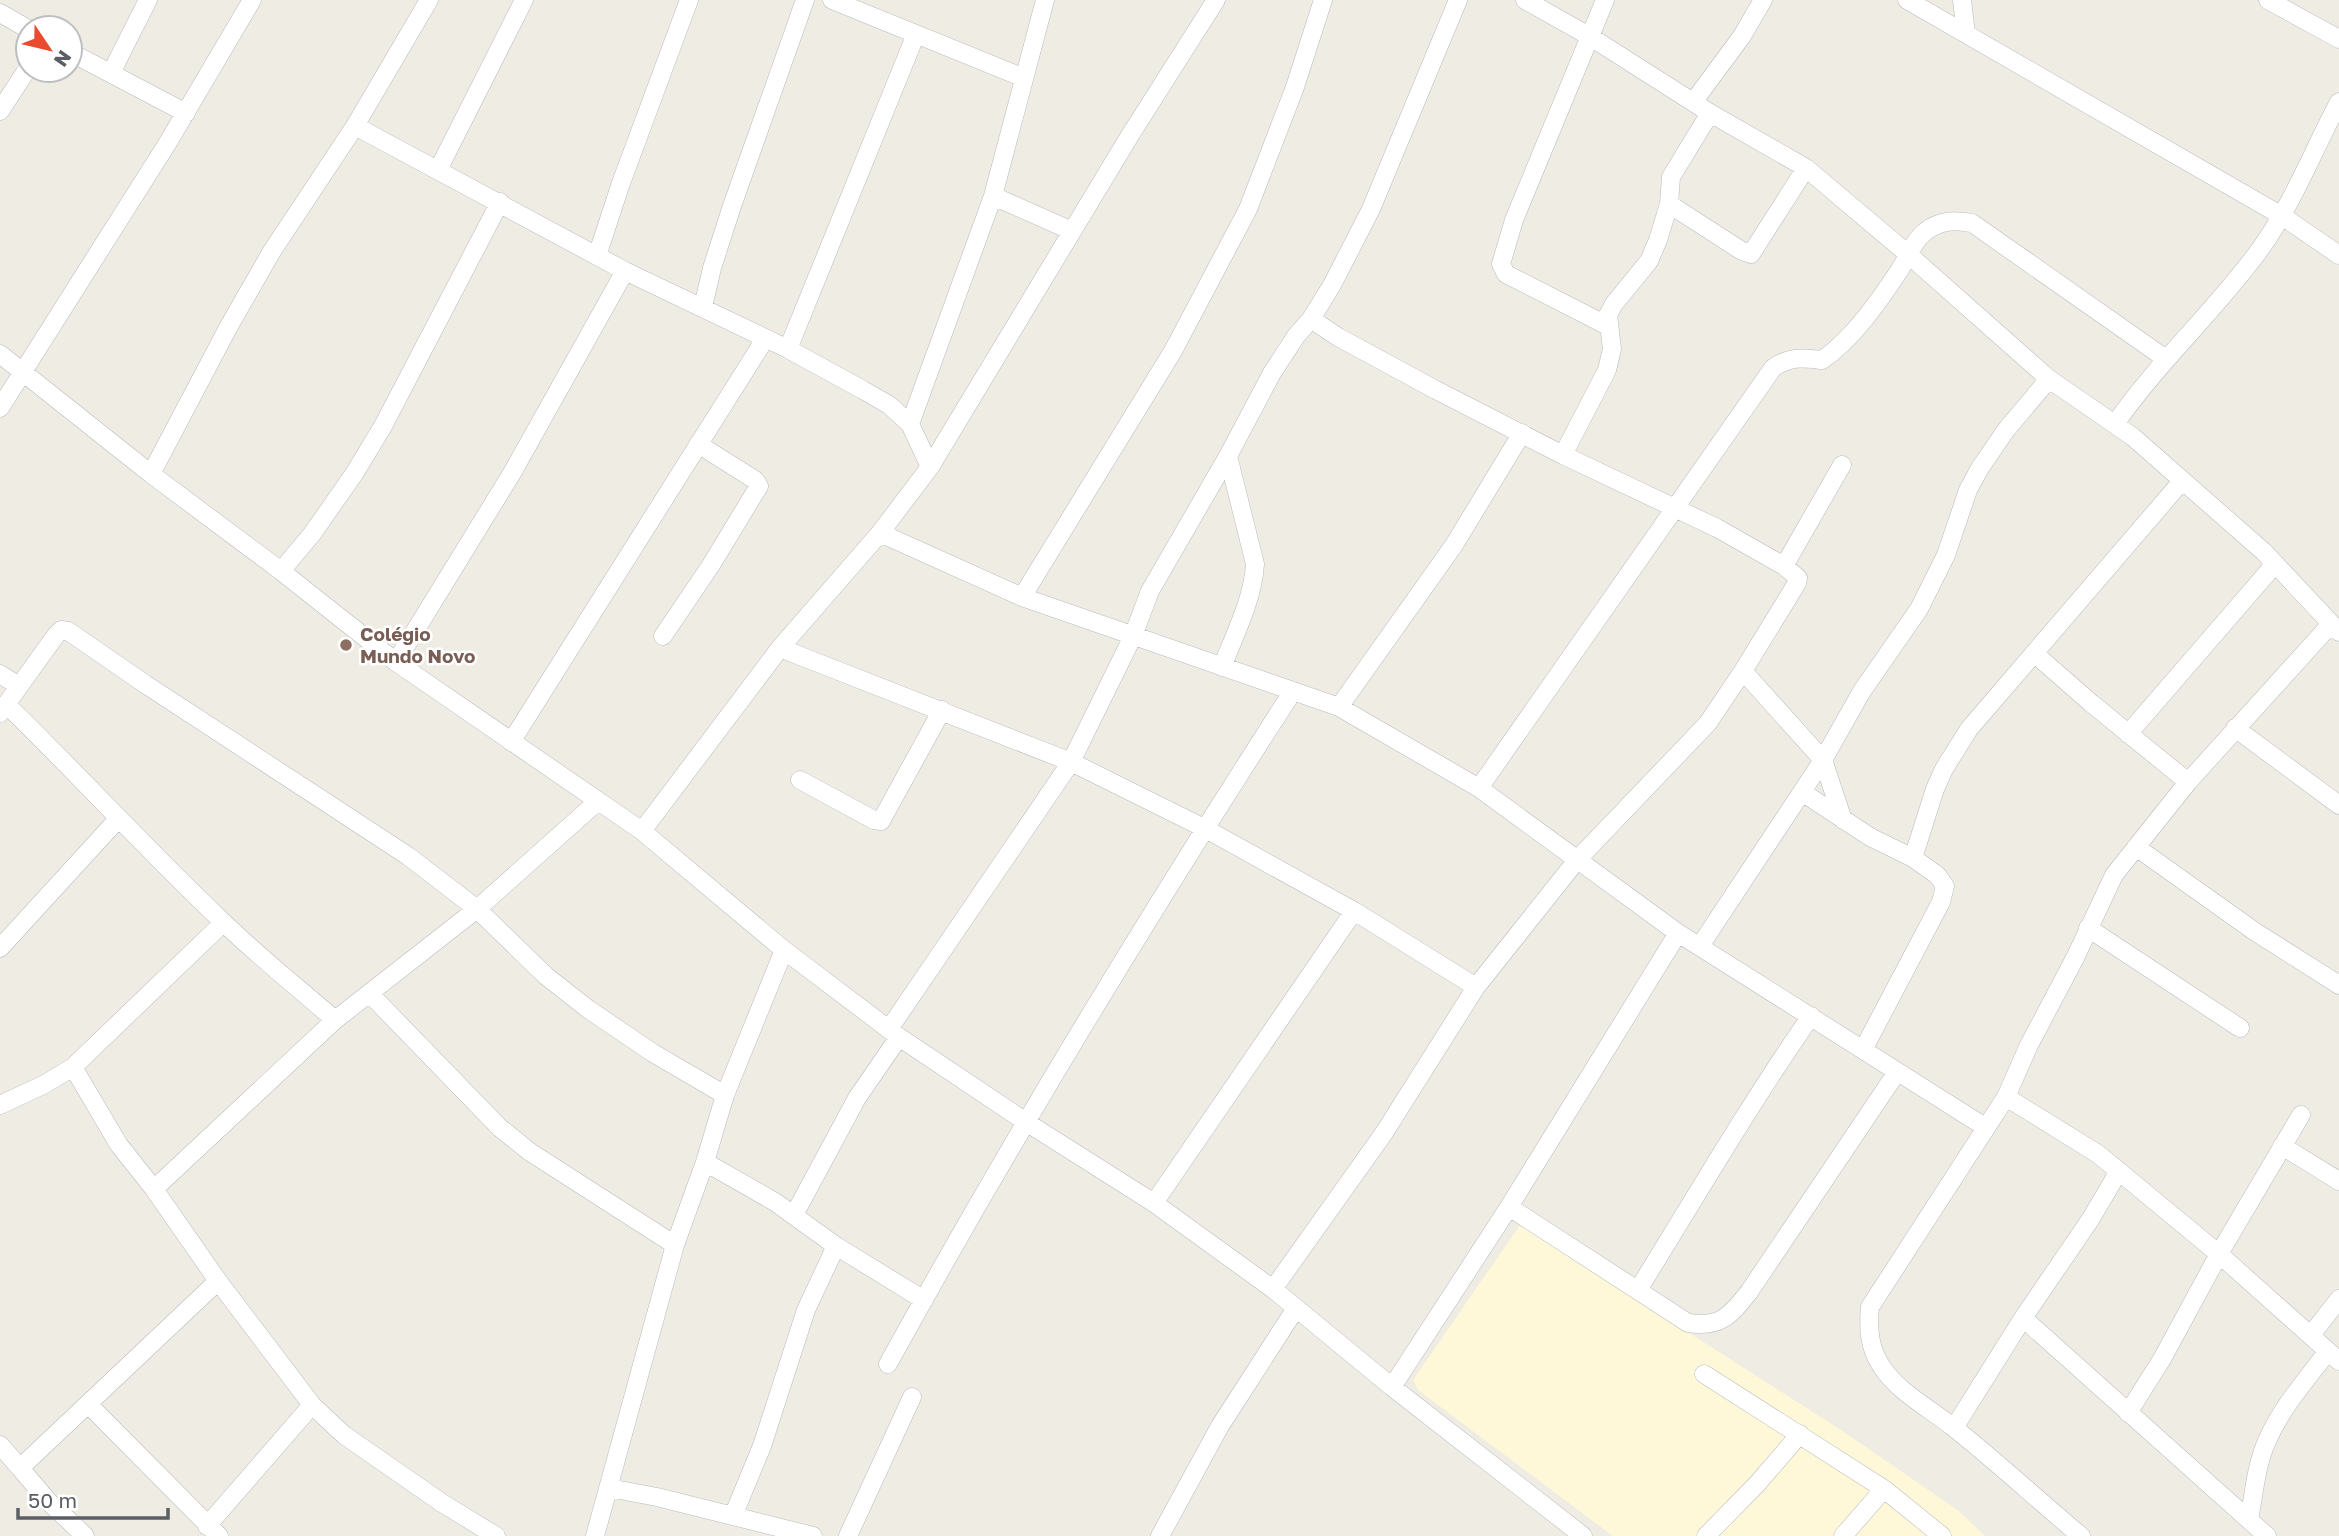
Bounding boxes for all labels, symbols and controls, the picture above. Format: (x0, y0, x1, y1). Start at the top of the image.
north arrow (14, 14, 84, 84)
text: N (50, 47, 77, 72)
place label: Colégio Mundo Novo (360, 622, 475, 667)
marker: Colégio Mundo Novo (338, 637, 354, 653)
scale bar (18, 1476, 168, 1520)
text: 50 m (28, 1487, 77, 1513)

